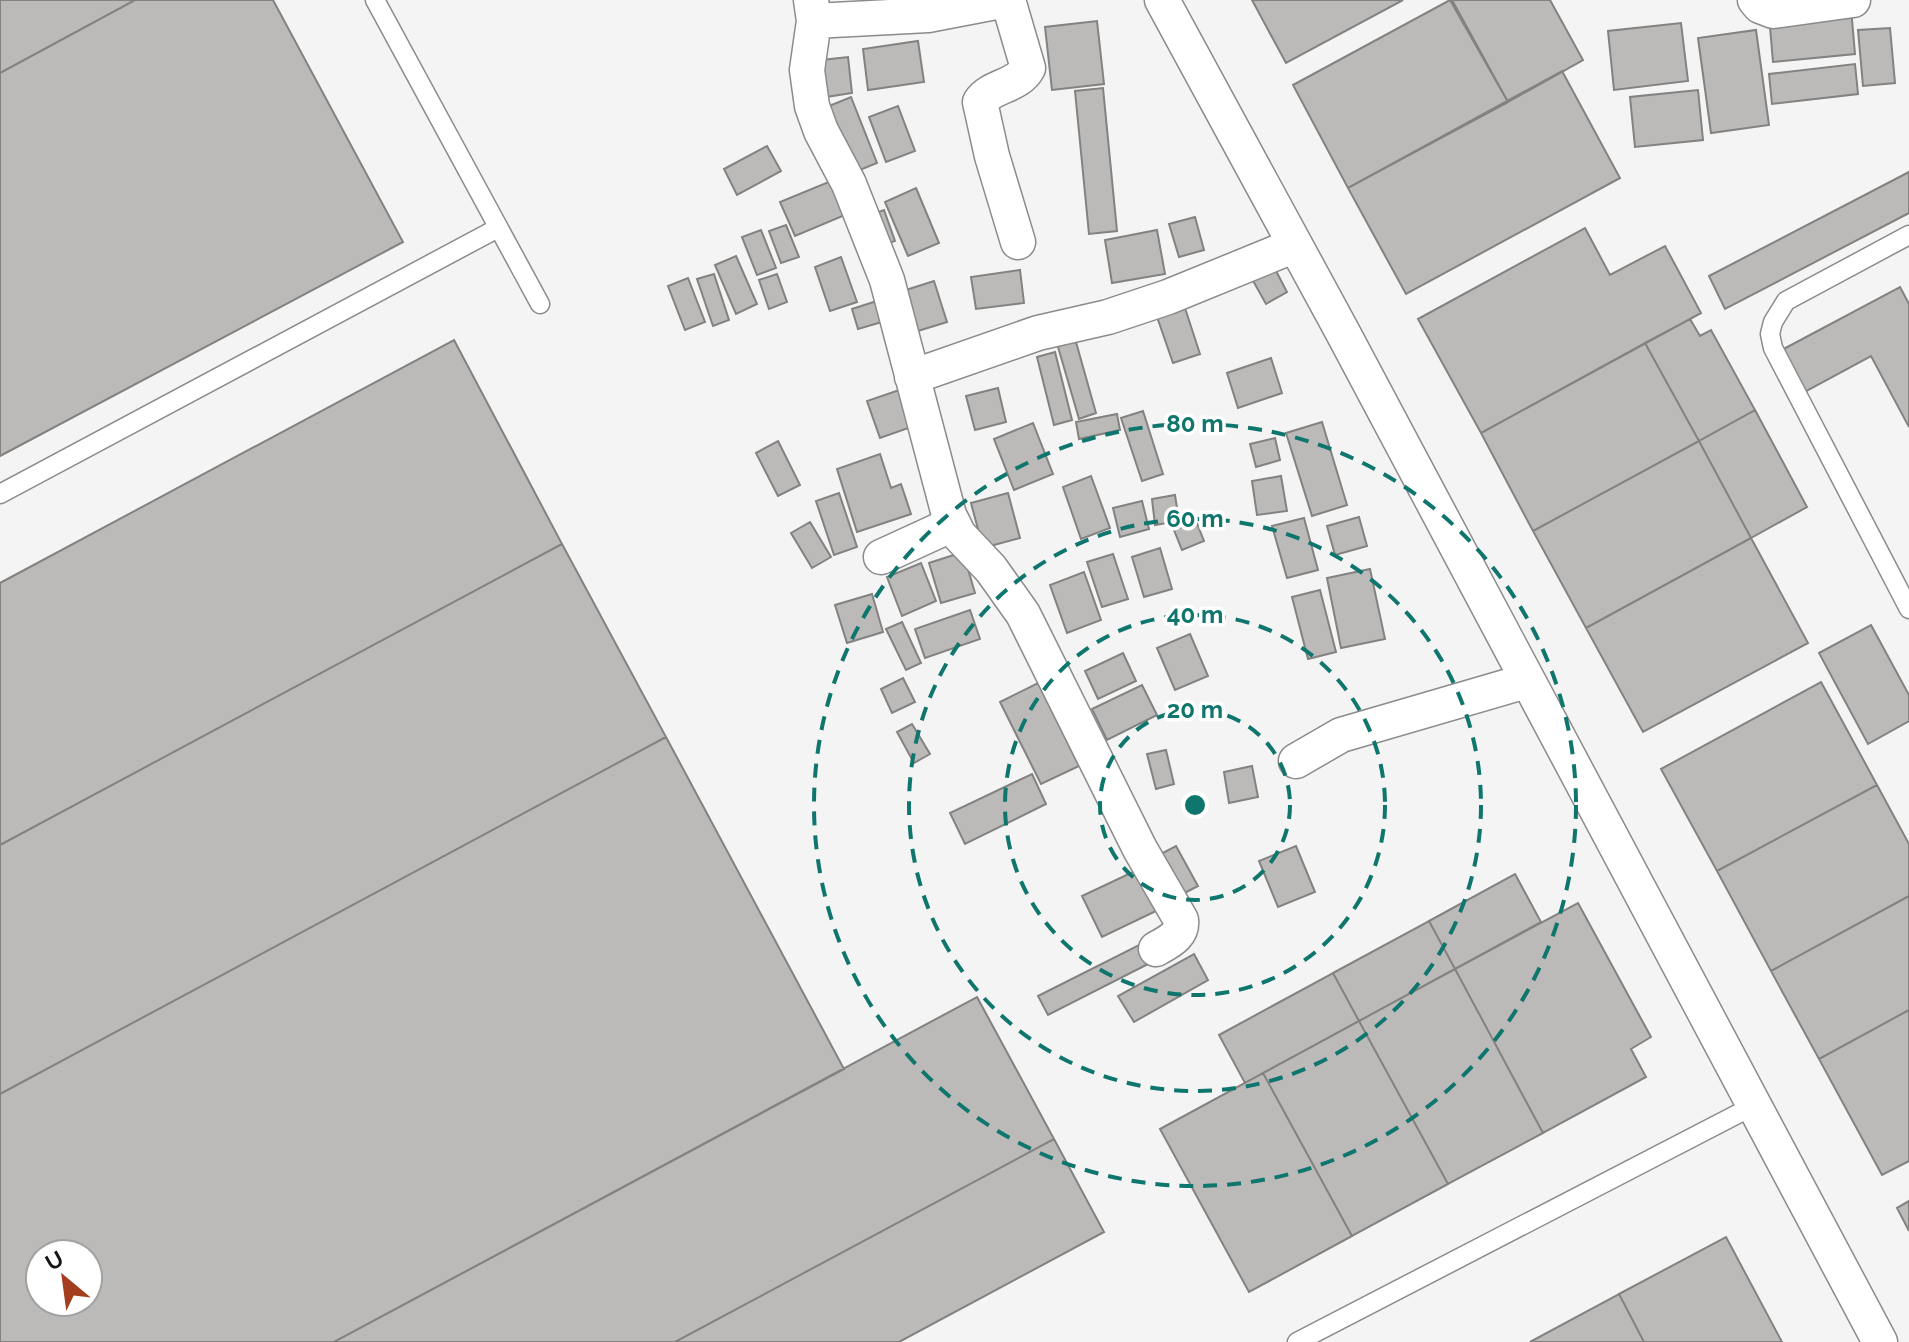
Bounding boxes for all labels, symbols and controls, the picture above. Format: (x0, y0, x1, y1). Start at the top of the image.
text: 80 m (1166, 409, 1224, 438)
text: 60 m (1166, 504, 1224, 533)
text: 40 m (1167, 600, 1223, 629)
text: 20 m (1167, 695, 1223, 724)
centre of rings (1181, 791, 1209, 819)
north arrow (24, 1238, 104, 1318)
text: U (41, 1245, 68, 1276)

